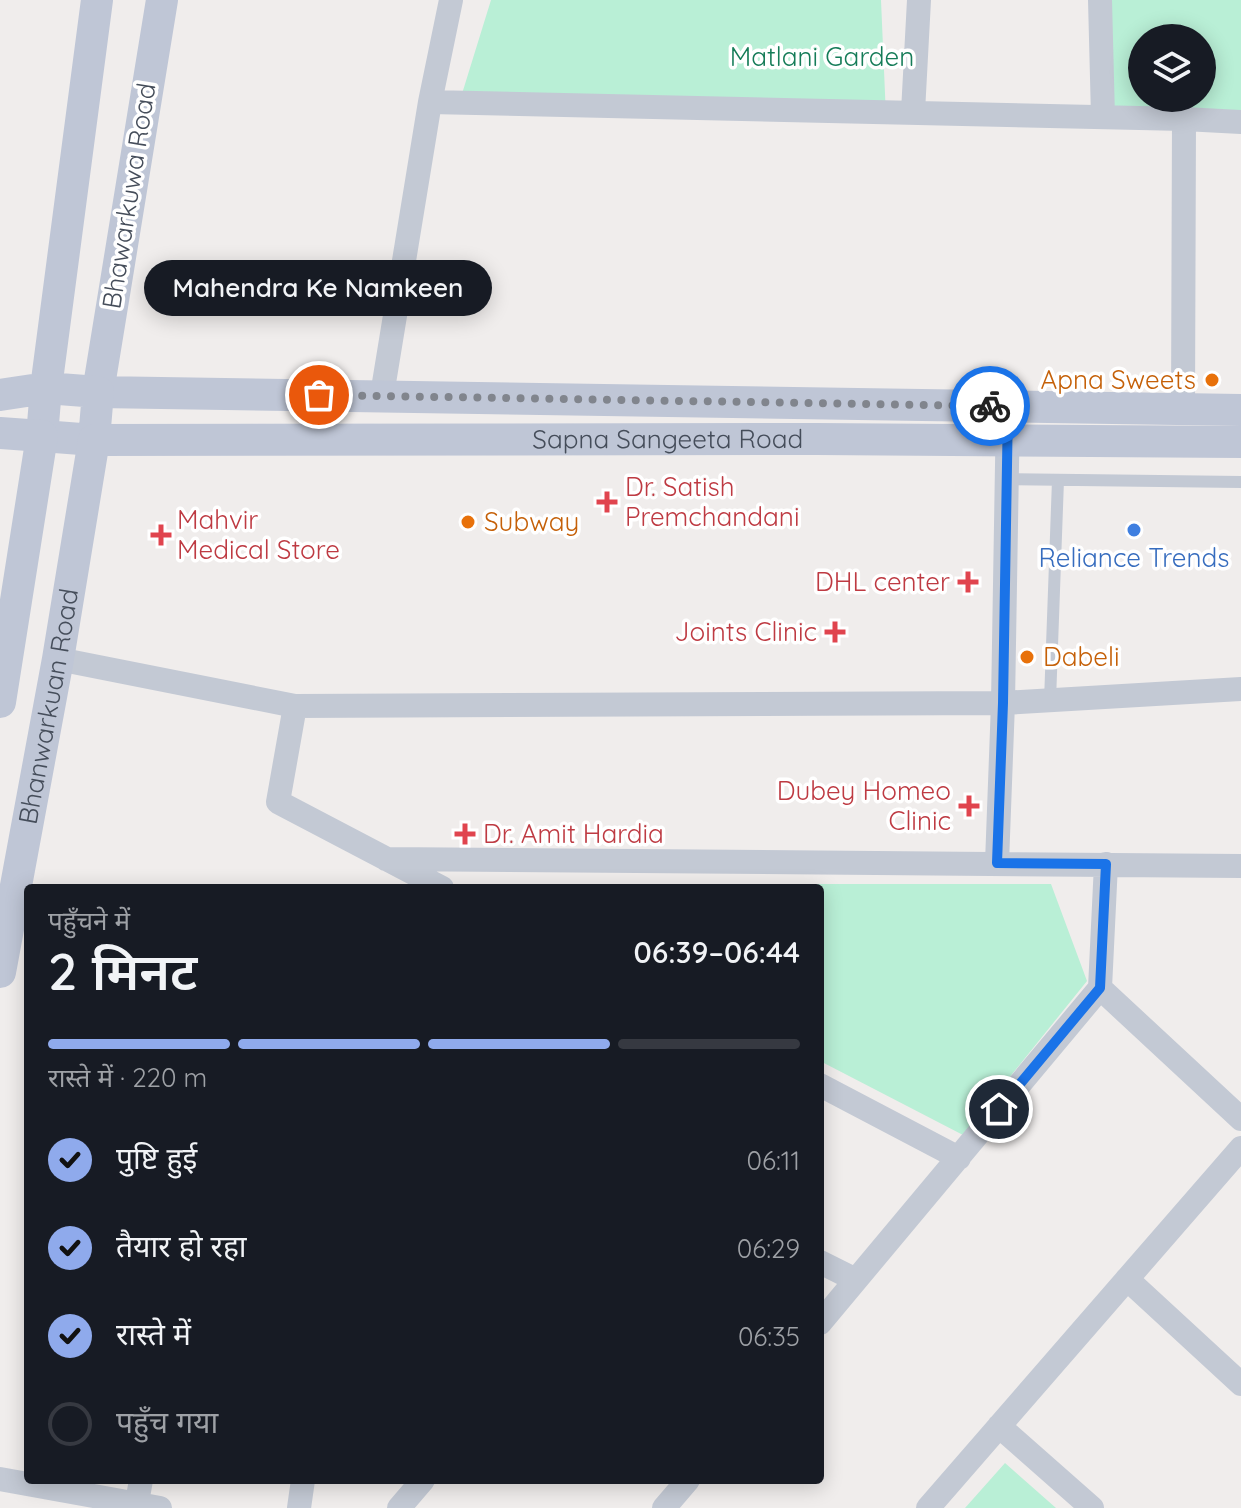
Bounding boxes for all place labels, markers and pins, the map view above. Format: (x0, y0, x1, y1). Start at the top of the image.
callout: Mahendra Ke Namkeen (145, 259, 493, 315)
pin (285, 361, 353, 429)
place label: Apna Sweets (1040, 363, 1196, 396)
marker: Apna Sweets (1203, 371, 1221, 389)
place label: Dr. Satish Premchandani (625, 470, 799, 533)
marker: Dr. Satish Premchandani (596, 491, 618, 513)
place label: Mahvir Medical Store (177, 503, 340, 566)
place label: Subway (484, 505, 579, 538)
marker: Subway (459, 513, 477, 531)
marker: Reliance Trends (1125, 521, 1143, 539)
marker: Mahvir Medical Store (152, 526, 170, 544)
place label: Reliance Trends (1039, 541, 1229, 574)
place label: DHL center (815, 565, 950, 598)
marker: DHL center (957, 571, 979, 593)
place label: Joints Clinic (675, 615, 817, 648)
marker: Joints Clinic (824, 621, 846, 643)
place label: Dabeli (1043, 640, 1119, 673)
marker: Dabeli (1018, 648, 1036, 666)
place label: Dubey Homeo Clinic (777, 774, 951, 837)
marker: Dubey Homeo Clinic (958, 795, 980, 817)
place label: Dr. Amit Hardia (483, 817, 664, 850)
marker: Dr. Amit Hardia (454, 823, 476, 845)
pin (965, 1075, 1033, 1143)

